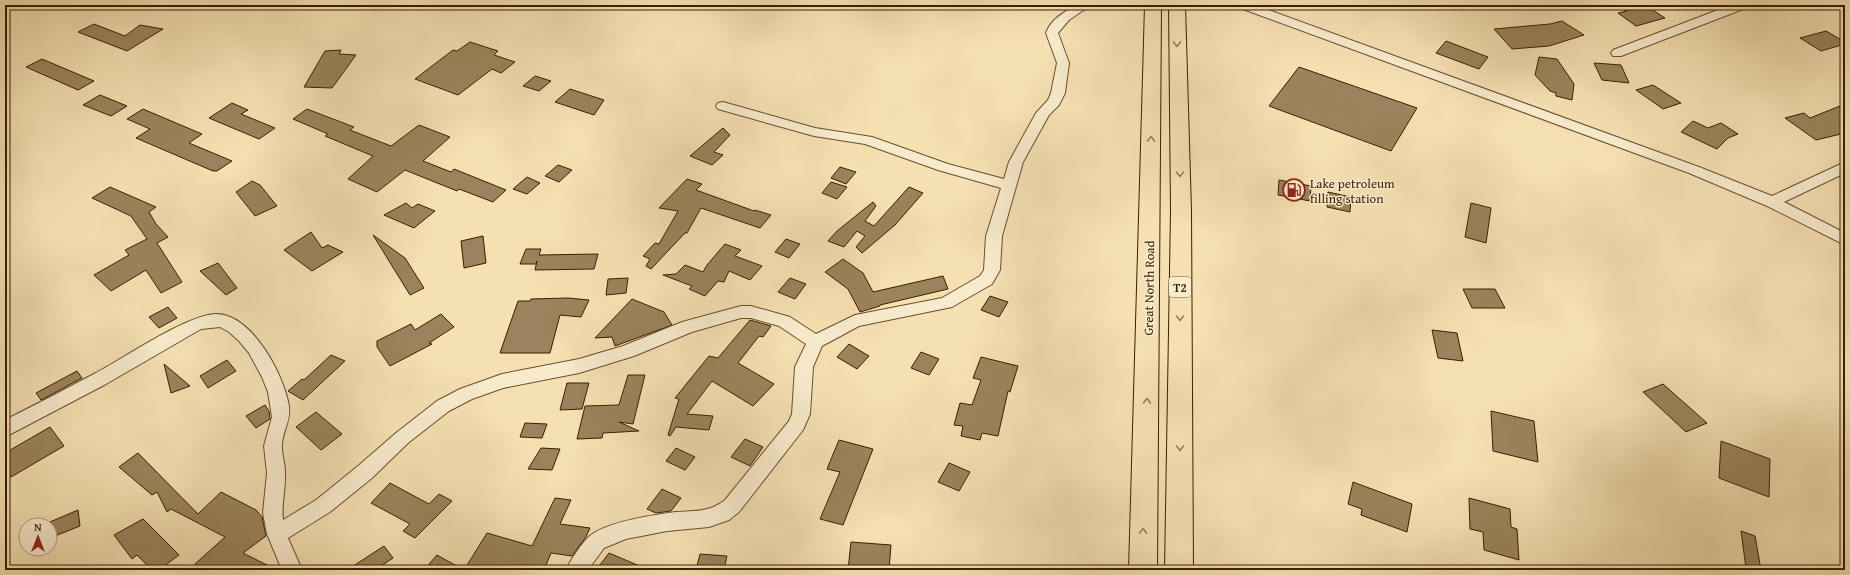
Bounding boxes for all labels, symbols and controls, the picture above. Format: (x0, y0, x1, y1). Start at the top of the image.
one-way arrow (1173, 41, 1182, 47)
one-way arrow (1147, 136, 1155, 142)
one-way arrow (1176, 171, 1185, 177)
place label: Lake petroleum filling station (1310, 174, 1395, 208)
fuel station icon: Lake petroleum filling station (1281, 177, 1307, 203)
street label: Great North Road (1139, 240, 1159, 336)
road number: T2 (1169, 277, 1191, 297)
one-way arrow (1176, 315, 1184, 321)
one-way arrow (1142, 398, 1151, 404)
one-way arrow (1175, 445, 1184, 451)
north arrow (18, 517, 58, 557)
text: N (34, 519, 42, 535)
one-way arrow (1139, 528, 1148, 534)

